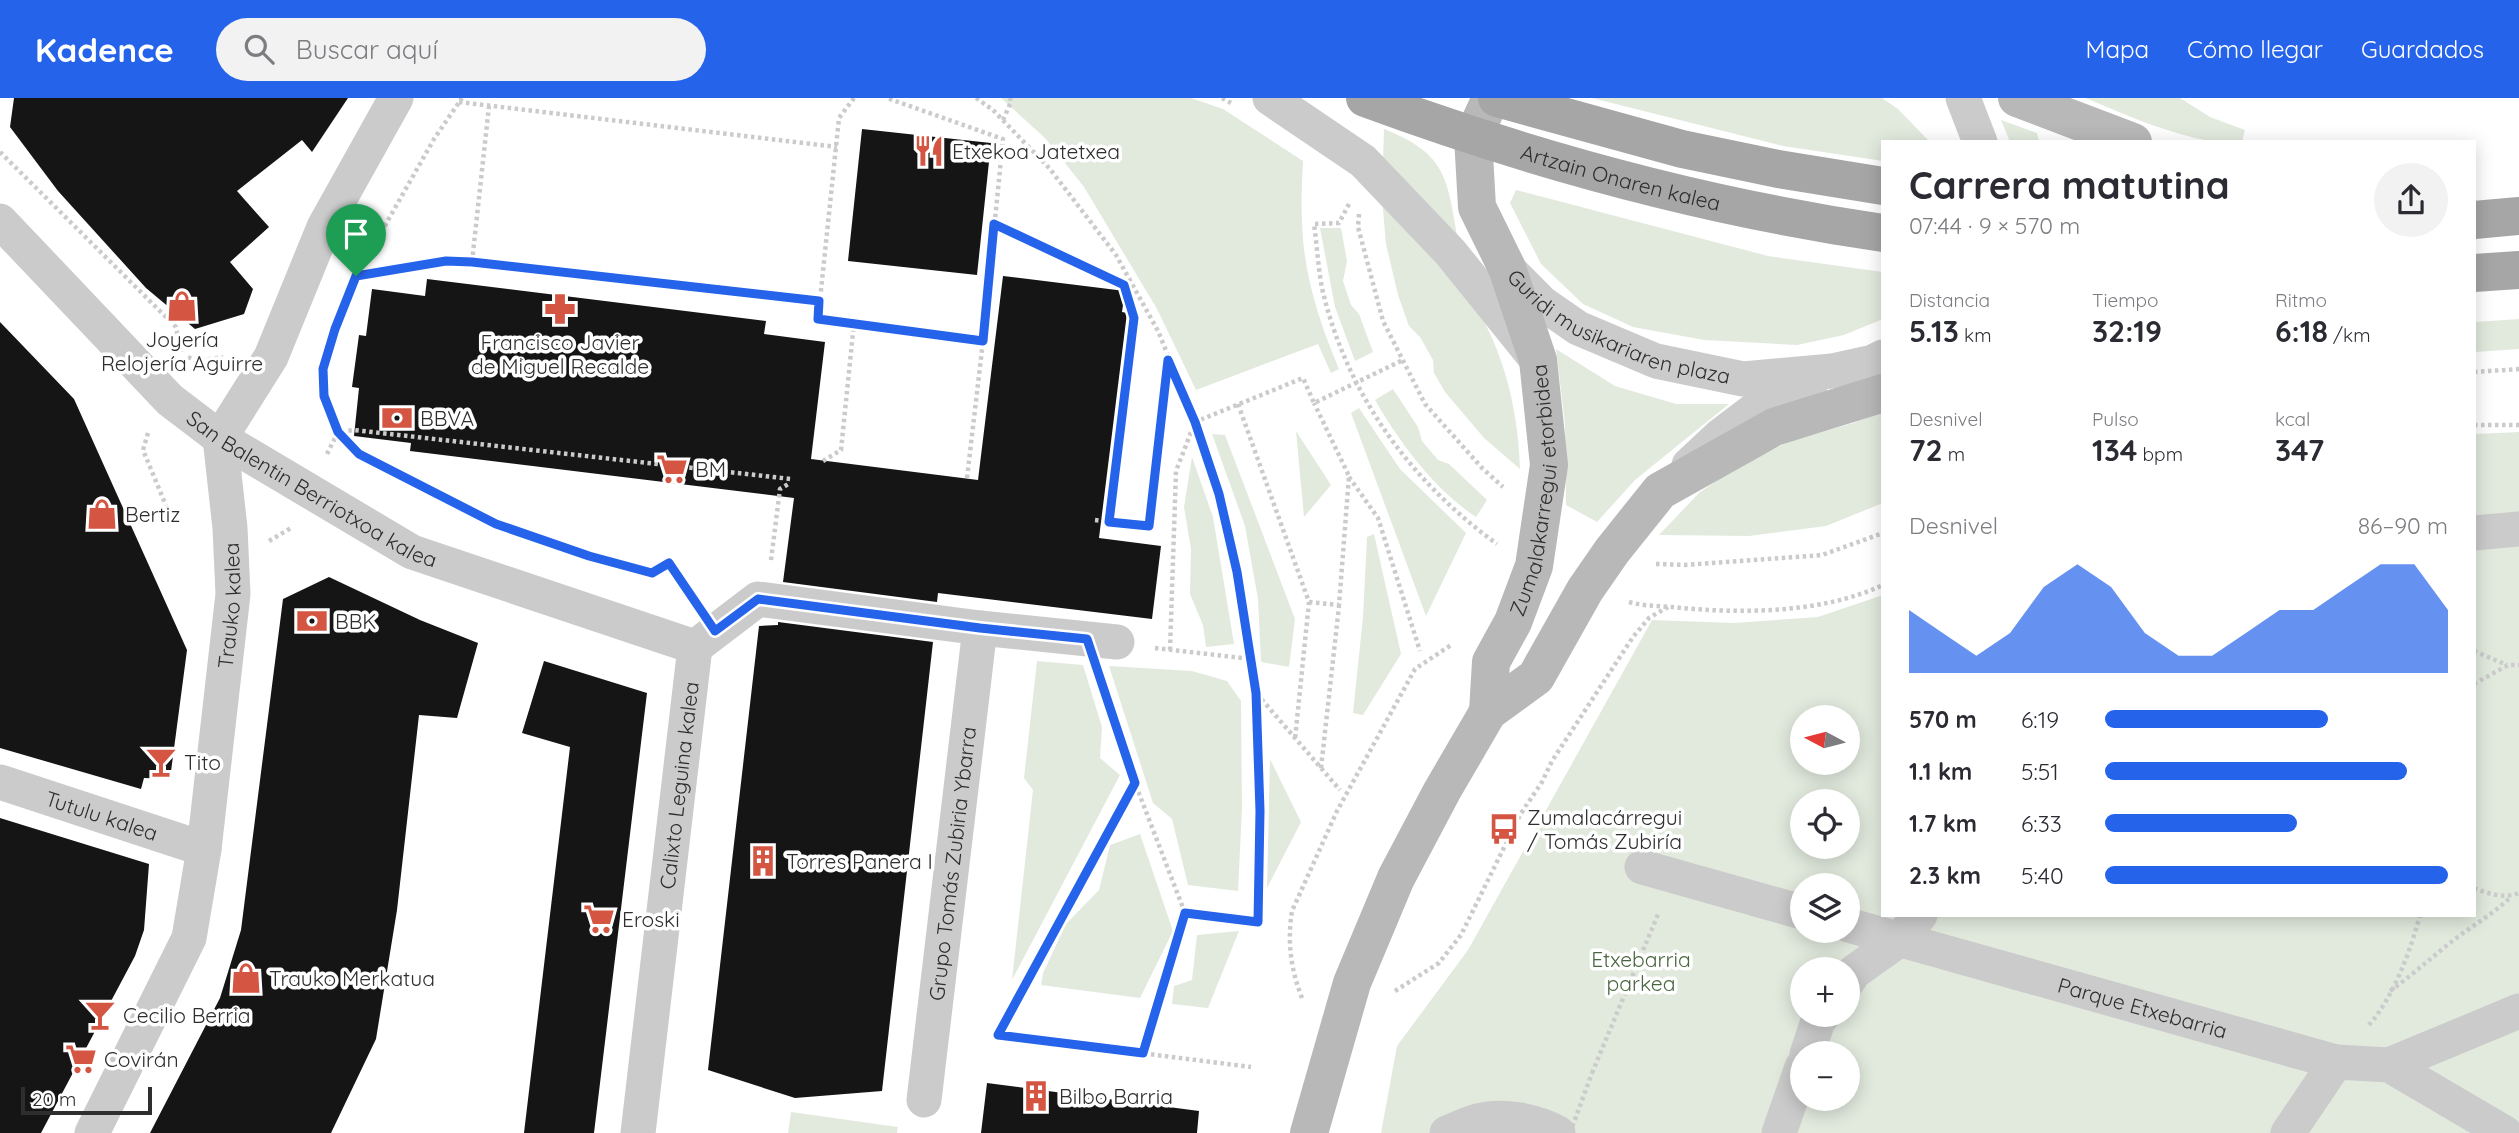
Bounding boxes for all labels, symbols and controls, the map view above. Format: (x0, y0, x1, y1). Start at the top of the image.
search box (216, 18, 706, 81)
text: Kadence (35, 29, 174, 70)
icon: search (240, 30, 278, 68)
text: Buscar aquí (296, 33, 438, 66)
text: Mapa (2086, 34, 2149, 64)
text: Cómo llegar (2187, 34, 2323, 64)
text: Guardados (2361, 34, 2484, 64)
restaurant icon: Etxekoa Jatetxea (912, 134, 946, 168)
place label: Etxekoa Jatetxea (952, 138, 1120, 164)
street label: Artzain Onaren kalea (1518, 138, 1723, 216)
text: Carrera matutina (1909, 161, 2230, 209)
button: share (2374, 163, 2448, 237)
pin (326, 204, 386, 276)
text: 07:44 · 9 × 570 m (1909, 211, 2080, 240)
icon: arrive (337, 215, 375, 253)
street label: Guridi musikariaren plaza (1502, 263, 1733, 389)
text: Distancia (1909, 288, 1990, 312)
text: Tiempo (2092, 288, 2159, 312)
text: Ritmo (2275, 288, 2327, 312)
shop icon: Joyería Relojería Aguirre (165, 289, 199, 323)
pharmacy icon: Francisco Javier de Miguel Recalde (543, 292, 577, 326)
text: 5.13 (1909, 312, 1959, 350)
text: 32:19 (2092, 312, 2162, 350)
text: 6:18 (2275, 312, 2328, 350)
text: km (1959, 323, 1992, 347)
text: /km (2328, 323, 2371, 347)
place label: Joyería Relojería Aguirre (101, 326, 263, 376)
place label: Francisco Javier de Miguel Recalde (471, 329, 649, 379)
street label: Zumalakarregui etorbidea (1503, 363, 1562, 620)
bank icon: BBVA (380, 401, 414, 435)
street label: San Balentin Berriotxoa kalea (182, 404, 440, 573)
place label: BBVA (420, 405, 474, 431)
text: Desnivel (1909, 407, 1983, 431)
text: Pulso (2092, 407, 2139, 431)
text: kcal (2275, 407, 2310, 431)
text: 72 (1909, 431, 1943, 469)
text: 134 (2092, 431, 2137, 469)
text: 347 (2275, 431, 2324, 469)
text: m (1943, 442, 1965, 466)
text: bpm (2137, 442, 2183, 466)
supermarket icon: BM (655, 452, 689, 486)
place label: BM (695, 456, 726, 482)
shop icon: Bertiz (85, 497, 119, 531)
place label: Bertiz (125, 501, 180, 527)
text: Desnivel (1909, 511, 1998, 540)
text: 86–90 m (2358, 511, 2448, 540)
street label: Trauko kalea (212, 542, 246, 670)
bank icon: BBK (295, 604, 329, 638)
place label: BBK (335, 608, 377, 634)
street label: Calixto Leguina kalea (654, 680, 704, 890)
north arrow (1790, 705, 1860, 775)
map controls (1790, 705, 1860, 1111)
text: 570 m (1909, 705, 1977, 734)
text: 6:19 (2021, 705, 2059, 734)
street label: Grupo Tomás Zubiria Ybarra (923, 725, 981, 1002)
bar icon: Tito (144, 745, 178, 779)
place label: Tito (184, 749, 221, 775)
text: 1.1 km (1909, 757, 1972, 786)
text: 5:51 (2021, 757, 2059, 786)
street label: Tutulu kalea (42, 785, 161, 846)
button: locate (1790, 789, 1860, 859)
place label: Zumalacárregui / Tomás Zubiría (1527, 804, 1682, 854)
text: 1.7 km (1909, 809, 1977, 838)
text: 6:33 (2021, 809, 2062, 838)
bus stop icon: Zumalacárregui / Tomás Zubiría (1487, 812, 1521, 846)
building icon: Torres Panera I (746, 844, 780, 878)
place label: Torres Panera I (786, 848, 933, 874)
text: 2.3 km (1909, 861, 1981, 890)
text: 5:40 (2021, 861, 2064, 890)
button: layers (1790, 873, 1860, 943)
supermarket icon: Eroski (582, 902, 616, 936)
place label: Eroski (622, 906, 680, 932)
park label: Etxebarria parkea (1591, 946, 1691, 996)
button: + (1790, 957, 1860, 1027)
shop icon: Trauko Merkatua (229, 961, 263, 995)
place label: Trauko Merkatua (269, 965, 435, 991)
street label: Parque Etxebarria (2055, 972, 2230, 1044)
bar icon: Cecilio Berria (83, 998, 117, 1032)
place label: Cecilio Berria (123, 1002, 251, 1028)
button: − (1790, 1041, 1860, 1111)
supermarket icon: Covirán (64, 1042, 98, 1076)
place label: Covirán (104, 1046, 179, 1072)
building icon: Bilbo Barria (1019, 1079, 1053, 1113)
place label: Bilbo Barria (1059, 1083, 1173, 1109)
scale bar (21, 1084, 152, 1116)
text: 20 m (32, 1087, 76, 1111)

